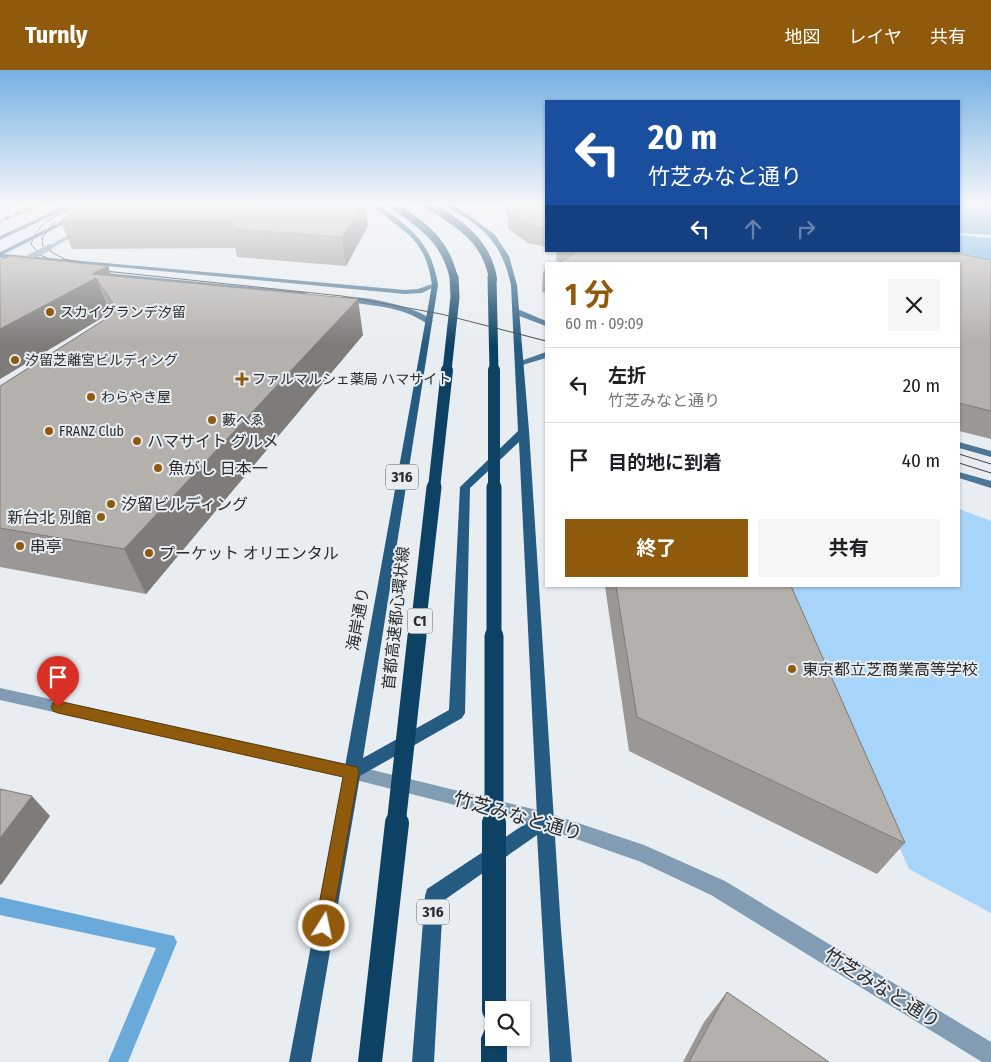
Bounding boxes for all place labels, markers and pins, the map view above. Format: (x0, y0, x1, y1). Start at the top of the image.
place label: スカイグランデ汐留 (60, 304, 186, 321)
marker: スカイグランデ汐留 (44, 306, 56, 318)
place label: 汐留芝離宮ビルディング (25, 352, 178, 369)
marker: 汐留芝離宮ビルディング (9, 354, 21, 366)
place label: ファルマルシェ薬局 ハマサイト (252, 371, 451, 388)
marker: ファルマルシェ薬局 ハマサイト (236, 373, 248, 385)
place label: わらやき屋 (101, 389, 171, 406)
marker: わらやき屋 (85, 391, 97, 403)
place label: 藪へゑ (222, 412, 264, 429)
marker: 藪へゑ (206, 414, 218, 426)
place label: FRANZ Club (59, 423, 124, 440)
marker: FRANZ Club (43, 425, 55, 437)
place label: ハマサイト グルメ (147, 432, 279, 451)
marker: ハマサイト グルメ (131, 435, 143, 447)
place label: 魚がし 日本一 (168, 459, 268, 478)
marker: 魚がし 日本一 (152, 462, 164, 474)
place label: 汐留ビルディング (121, 495, 248, 514)
marker: 汐留ビルディング (105, 498, 117, 510)
place label: 新台北 別館 (7, 508, 91, 527)
marker: 新台北 別館 (95, 511, 107, 523)
place label: 串亭 (30, 537, 62, 556)
marker: 串亭 (14, 540, 26, 552)
place label: プーケット オリエンタル (159, 544, 339, 563)
marker: プーケット オリエンタル (143, 547, 155, 559)
pin (37, 656, 79, 707)
place label: 東京都立芝商業高等学校 (802, 660, 978, 679)
marker: 東京都立芝商業高等学校 (786, 663, 798, 675)

